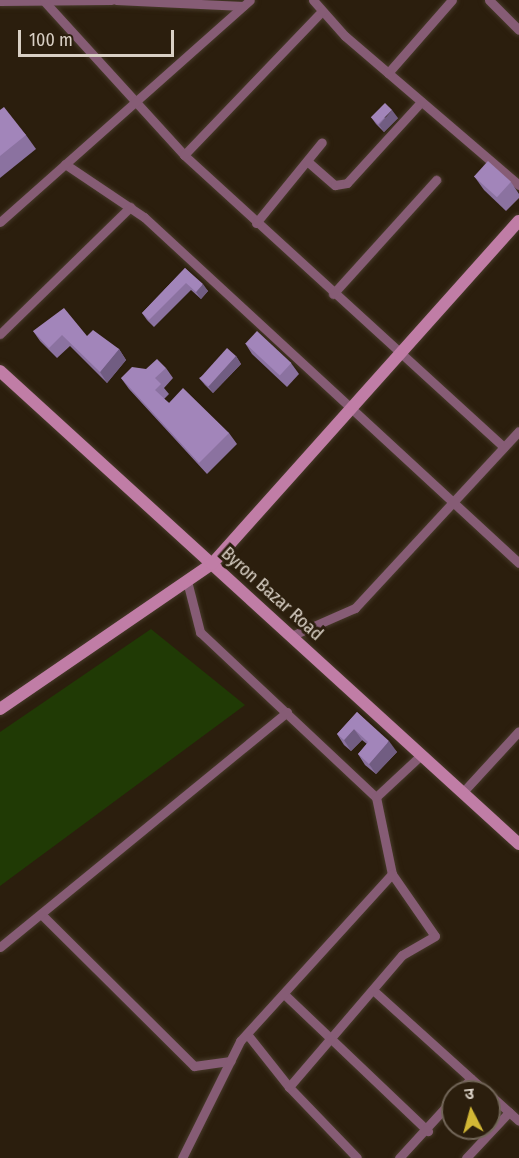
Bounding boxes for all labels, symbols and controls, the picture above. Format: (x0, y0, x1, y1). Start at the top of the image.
scale bar (21, 18, 177, 56)
text: 100 m (29, 29, 73, 51)
street label: Byron Bazar Road (217, 543, 327, 645)
north arrow (441, 1080, 501, 1140)
text: उ (464, 1084, 475, 1104)

